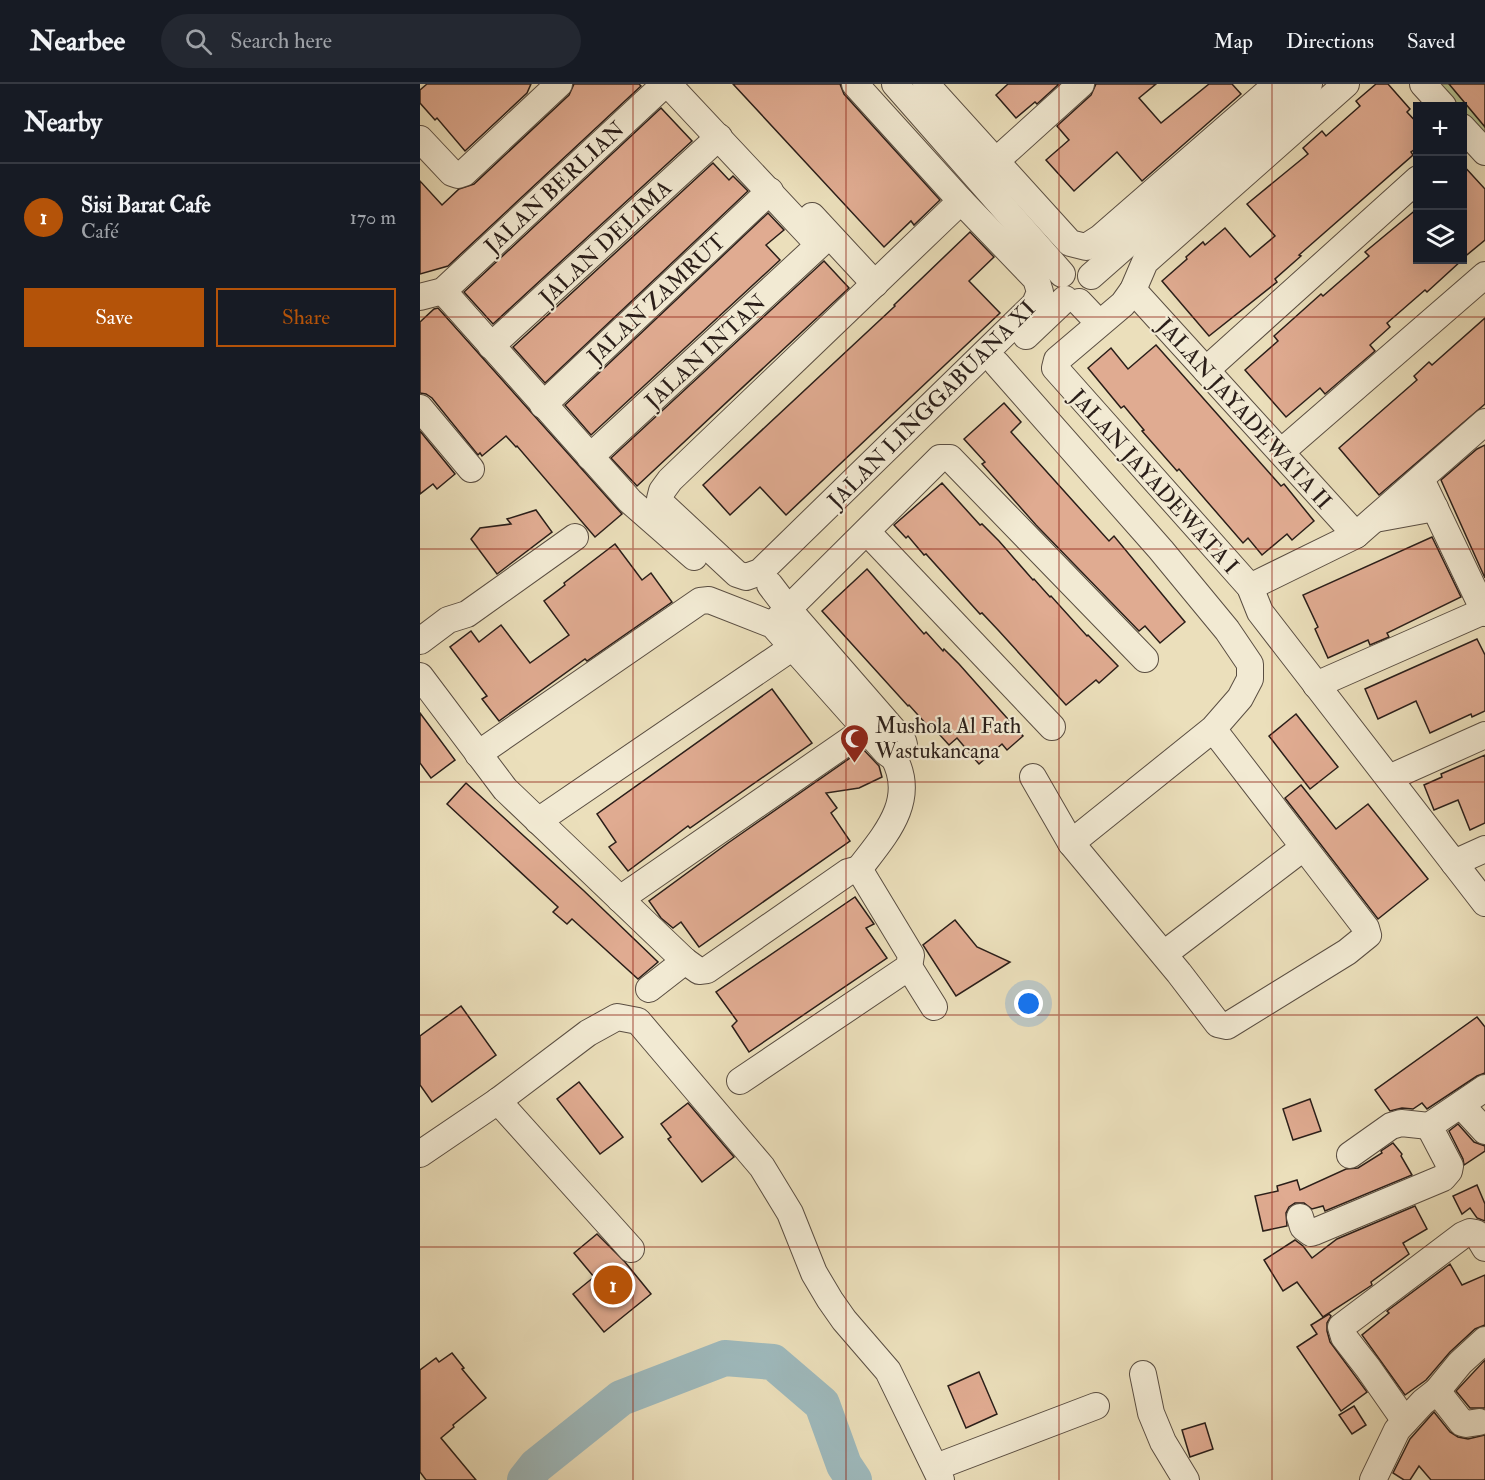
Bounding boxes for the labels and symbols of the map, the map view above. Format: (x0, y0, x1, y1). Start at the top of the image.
street label: JALAN BERLIAN (478, 115, 631, 261)
street label: JALAN DELIMA (533, 174, 678, 312)
street label: JALAN ZAMRUT (581, 227, 732, 371)
street label: JALAN INTAN (639, 288, 772, 416)
street label: JALAN LINGGABUANA XI (821, 295, 1042, 515)
street label: JALAN JAYADEWATA II (1152, 312, 1338, 514)
street label: JALAN JAYADEWATA I (1065, 383, 1245, 579)
place label: Mushola Al Fath Wastukancana (874, 712, 1022, 765)
mosque icon: Mushola Al Fath Wastukancana (838, 722, 870, 764)
your location (1014, 989, 1043, 1018)
pin: 1 (594, 1262, 632, 1308)

